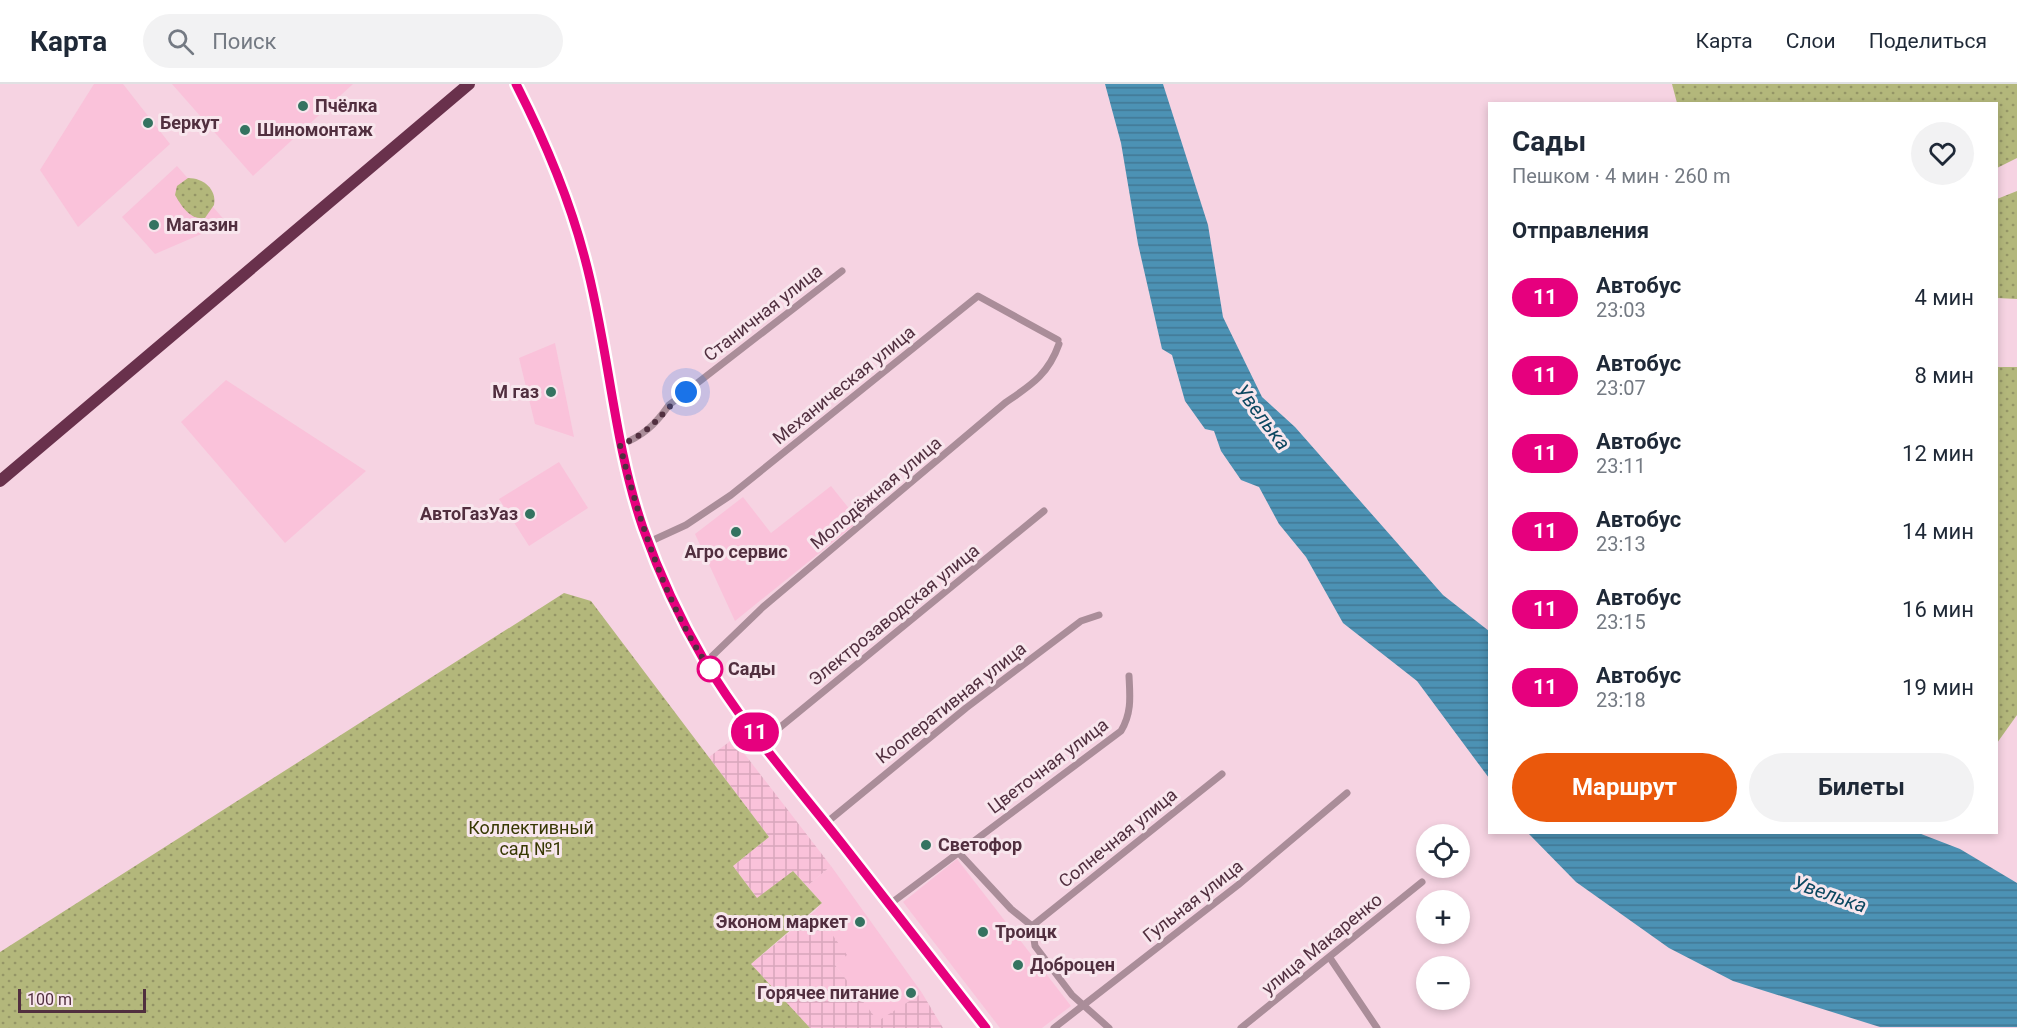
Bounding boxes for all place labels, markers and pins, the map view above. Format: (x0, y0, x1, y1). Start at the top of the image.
place label: Пчёлка (315, 95, 378, 116)
marker: Пчёлка (296, 99, 310, 113)
place label: Беркут (160, 112, 220, 133)
marker: Беркут (141, 116, 155, 130)
place label: Шиномонтаж (257, 119, 373, 140)
marker: Шиномонтаж (238, 123, 252, 137)
place label: Магазин (166, 214, 238, 235)
marker: Магазин (147, 218, 161, 232)
place label: М газ (492, 381, 539, 402)
marker: М газ (544, 385, 558, 399)
place label: АвтоГазУаз (420, 503, 518, 524)
marker: АвтоГазУаз (523, 507, 537, 521)
marker: Агро сервис (729, 525, 743, 539)
place label: Агро сервис (684, 541, 788, 562)
marker: Сады (697, 656, 723, 682)
place label: Сады (728, 658, 776, 679)
place label: Светофор (938, 834, 1022, 855)
marker: Светофор (919, 838, 933, 852)
place label: Эконом маркет (716, 911, 848, 932)
marker: Эконом маркет (853, 915, 867, 929)
place label: Троицк (995, 921, 1058, 942)
marker: Троицк (976, 925, 990, 939)
place label: Доброцен (1030, 954, 1115, 975)
marker: Доброцен (1011, 958, 1025, 972)
place label: Горячее питание (757, 982, 899, 1003)
marker: Горячее питание (904, 986, 918, 1000)

